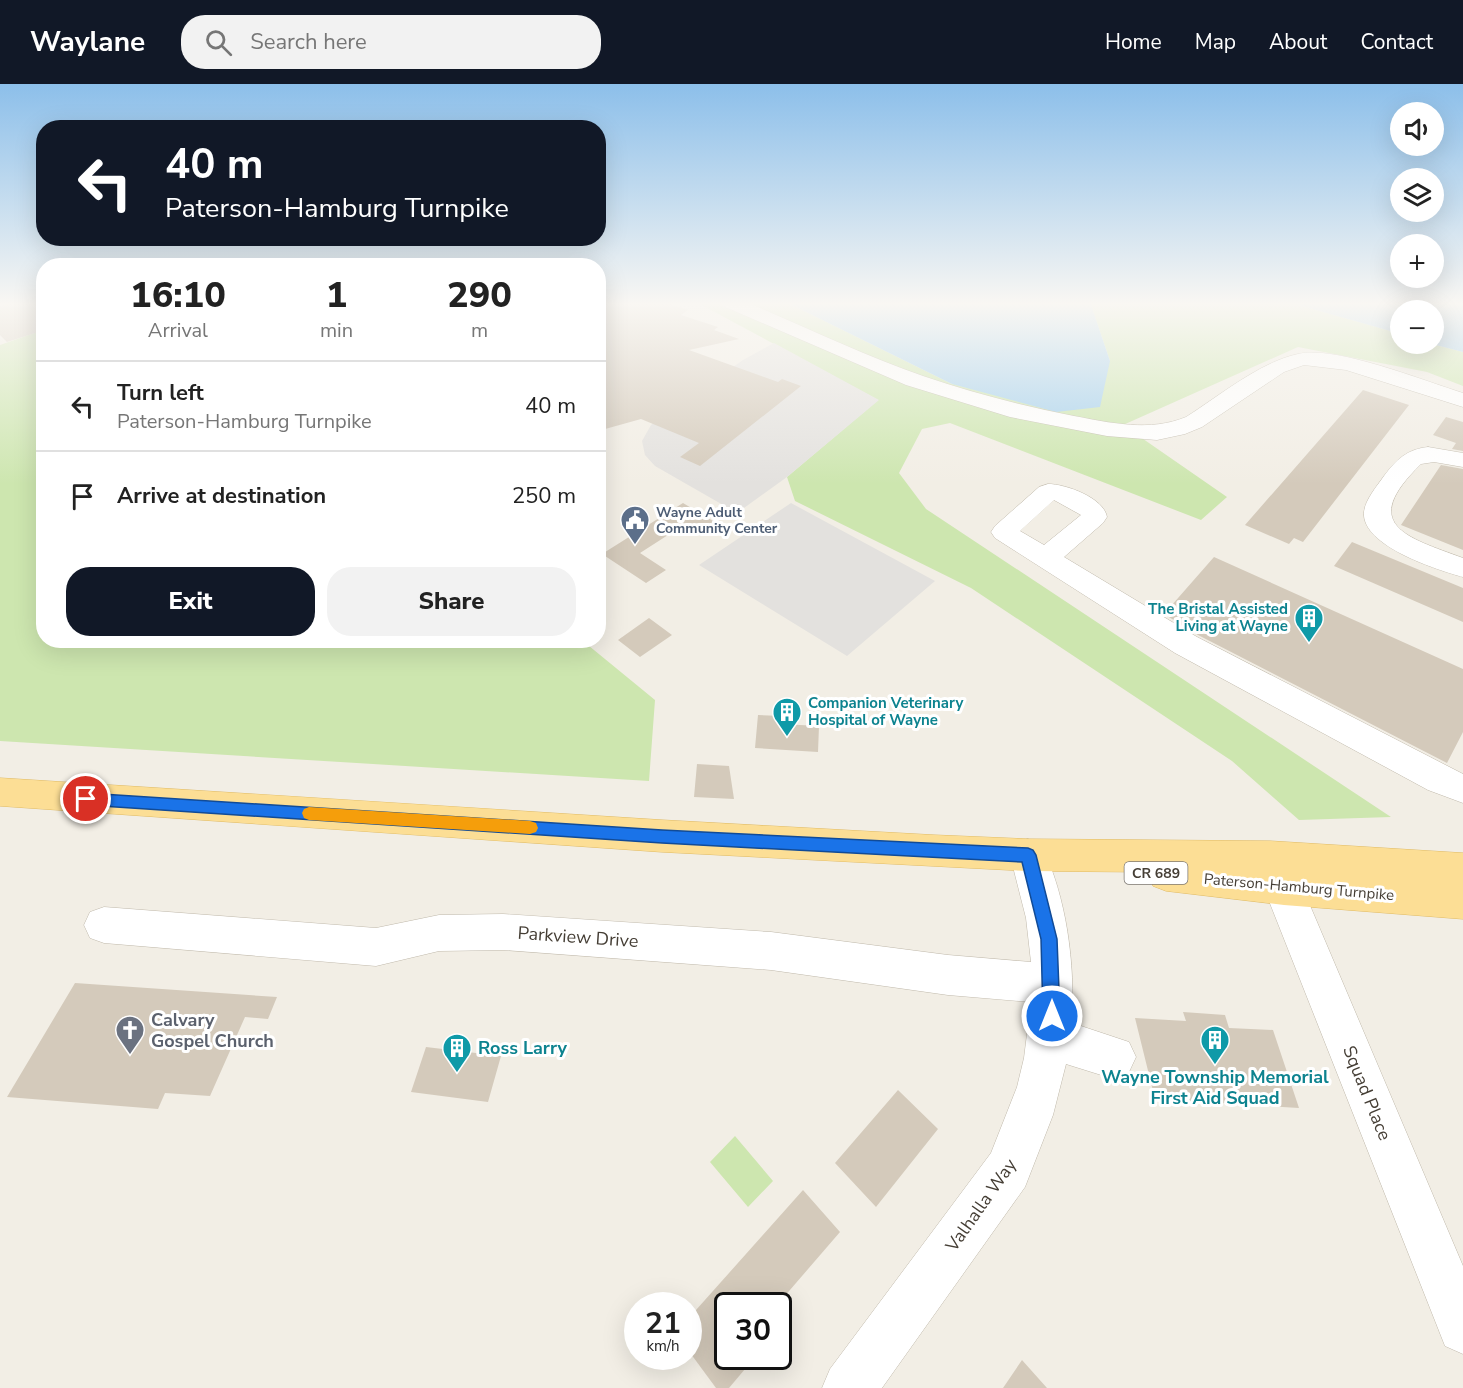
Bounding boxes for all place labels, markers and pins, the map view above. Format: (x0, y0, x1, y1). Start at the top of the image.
place label: Wayne Adult Community Center (656, 503, 778, 538)
public building icon: Wayne Adult Community Center (619, 504, 651, 546)
place label: The Bristal Assisted Living at Wayne (1148, 599, 1288, 636)
building icon: The Bristal Assisted Living at Wayne (1293, 602, 1325, 644)
place label: Companion Veterinary Hospital of Wayne (808, 693, 963, 730)
building icon: Companion Veterinary Hospital of Wayne (771, 696, 803, 738)
pin (60, 773, 111, 824)
place label: Calvary Gospel Church (151, 1008, 274, 1053)
church icon: Calvary Gospel Church (114, 1014, 146, 1056)
building icon: Wayne Township Memorial First Aid Squad (1199, 1024, 1231, 1066)
building icon: Ross Larry (441, 1032, 473, 1074)
place label: Ross Larry (478, 1036, 568, 1060)
place label: Wayne Township Memorial First Aid Squad (1101, 1065, 1329, 1110)

